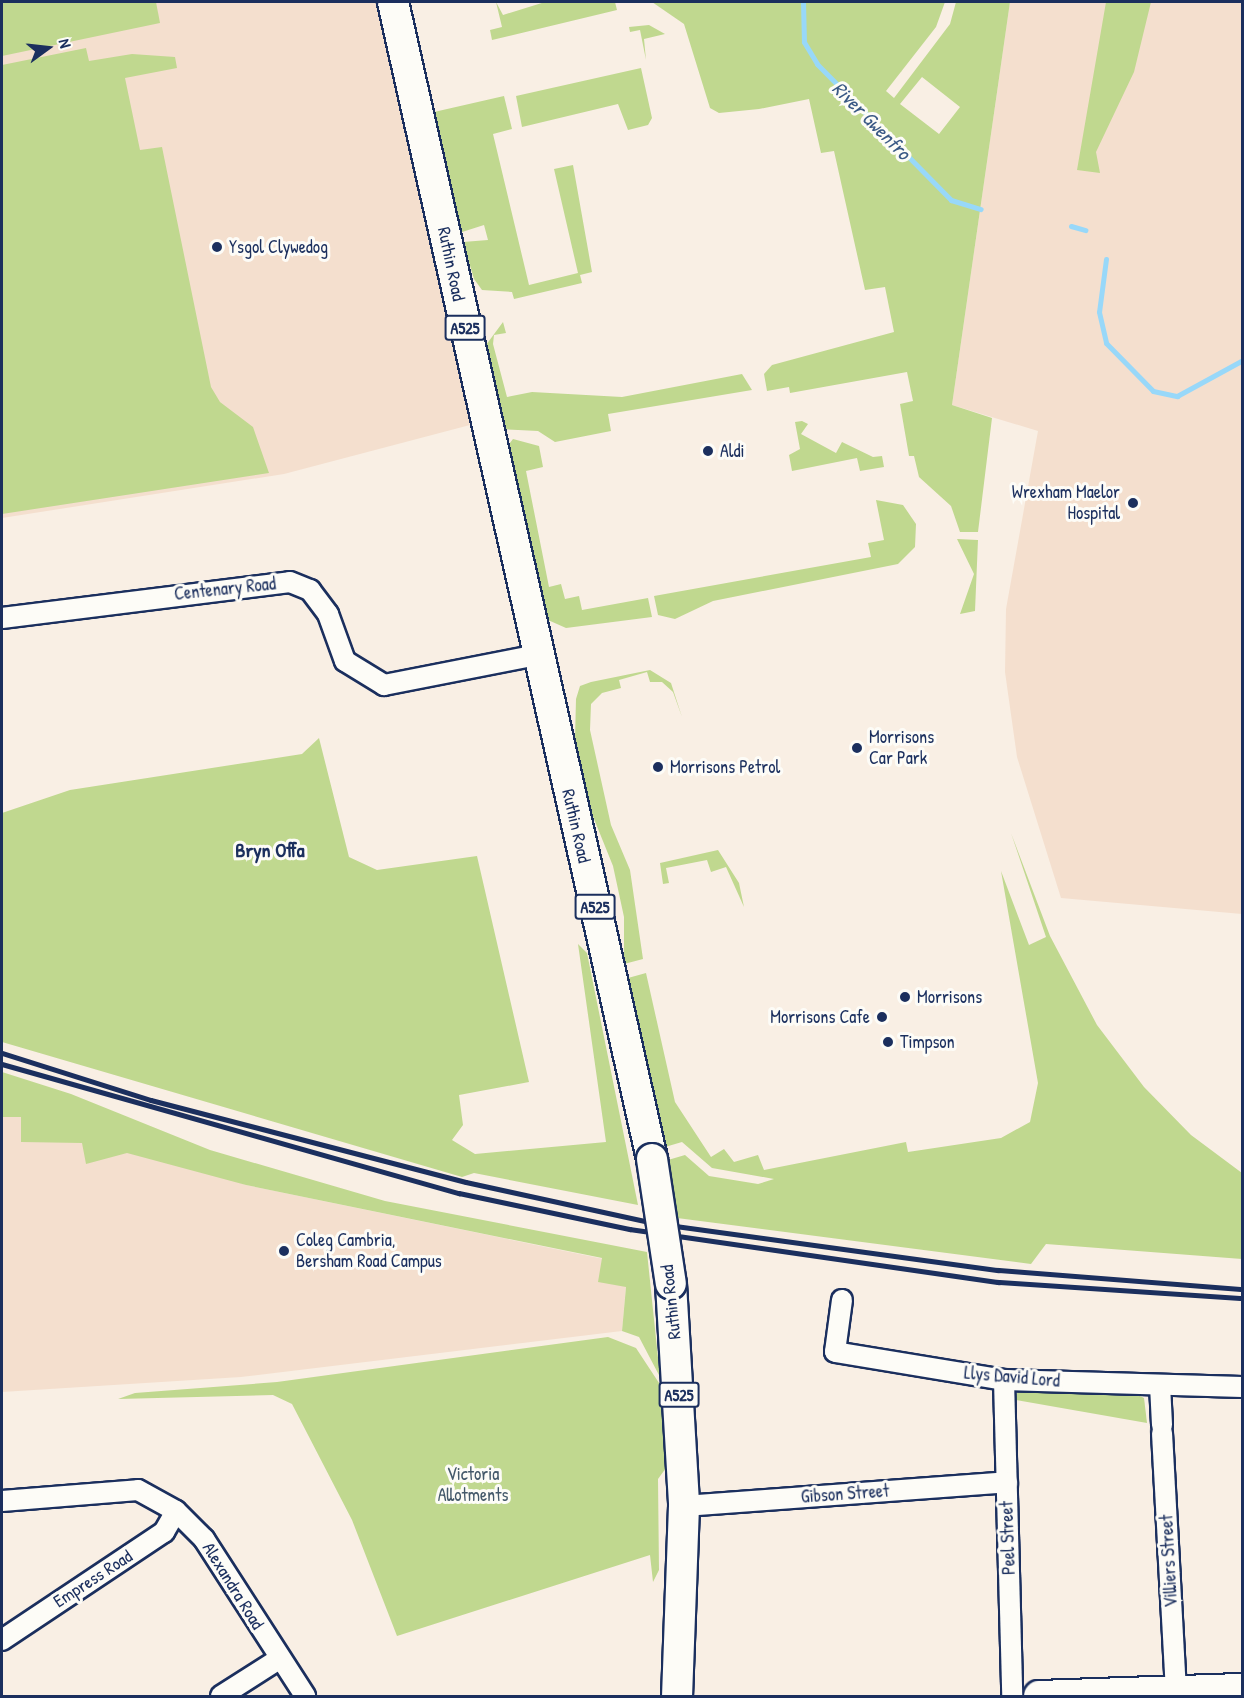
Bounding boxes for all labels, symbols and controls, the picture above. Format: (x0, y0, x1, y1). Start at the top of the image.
north arrow (18, 18, 78, 78)
text: N (54, 36, 77, 50)
water label: River Gwenfro (828, 76, 916, 164)
street label: Ruthin Road (433, 225, 469, 303)
place label: Ysgol Clywedog (229, 236, 328, 258)
marker: Ysgol Clywedog (210, 240, 224, 254)
road number: A525 (444, 315, 486, 341)
place label: Aldi (720, 440, 745, 462)
marker: Aldi (701, 444, 715, 458)
place label: Wrexham Maelor Hospital (1012, 482, 1120, 524)
marker: Wrexham Maelor Hospital (1124, 494, 1142, 512)
street label: Centenary Road (173, 573, 277, 605)
place label: Morrisons Car Park (869, 727, 934, 770)
marker: Morrisons Car Park (850, 741, 864, 755)
place label: Morrisons Petrol (670, 756, 780, 778)
marker: Morrisons Petrol (651, 760, 665, 774)
street label: Ruthin Road (557, 787, 595, 865)
district label: Bryn Offa (235, 837, 305, 861)
road number: A525 (574, 894, 616, 920)
place label: Morrisons (917, 986, 982, 1008)
marker: Morrisons (898, 990, 912, 1004)
place label: Morrisons Cafe (770, 1006, 870, 1028)
marker: Morrisons Cafe (875, 1010, 889, 1024)
place label: Timpson (900, 1031, 955, 1053)
marker: Timpson (881, 1035, 895, 1049)
place label: Coleg Cambria, Bersham Road Campus (296, 1230, 442, 1272)
marker: Coleg Cambria, Bersham Road Campus (277, 1244, 291, 1258)
street label: Ruthin Road (656, 1264, 686, 1340)
street label: Llys David Lord (963, 1362, 1061, 1392)
road number: A525 (658, 1382, 700, 1408)
park label: Victoria Allotments (438, 1464, 508, 1506)
street label: Gibson Street (800, 1480, 890, 1508)
street label: Peel Street (996, 1501, 1020, 1575)
street label: Villiers Street (1156, 1514, 1182, 1608)
street label: Alexandra Road (198, 1538, 268, 1634)
street label: Empress Road (50, 1546, 136, 1612)

